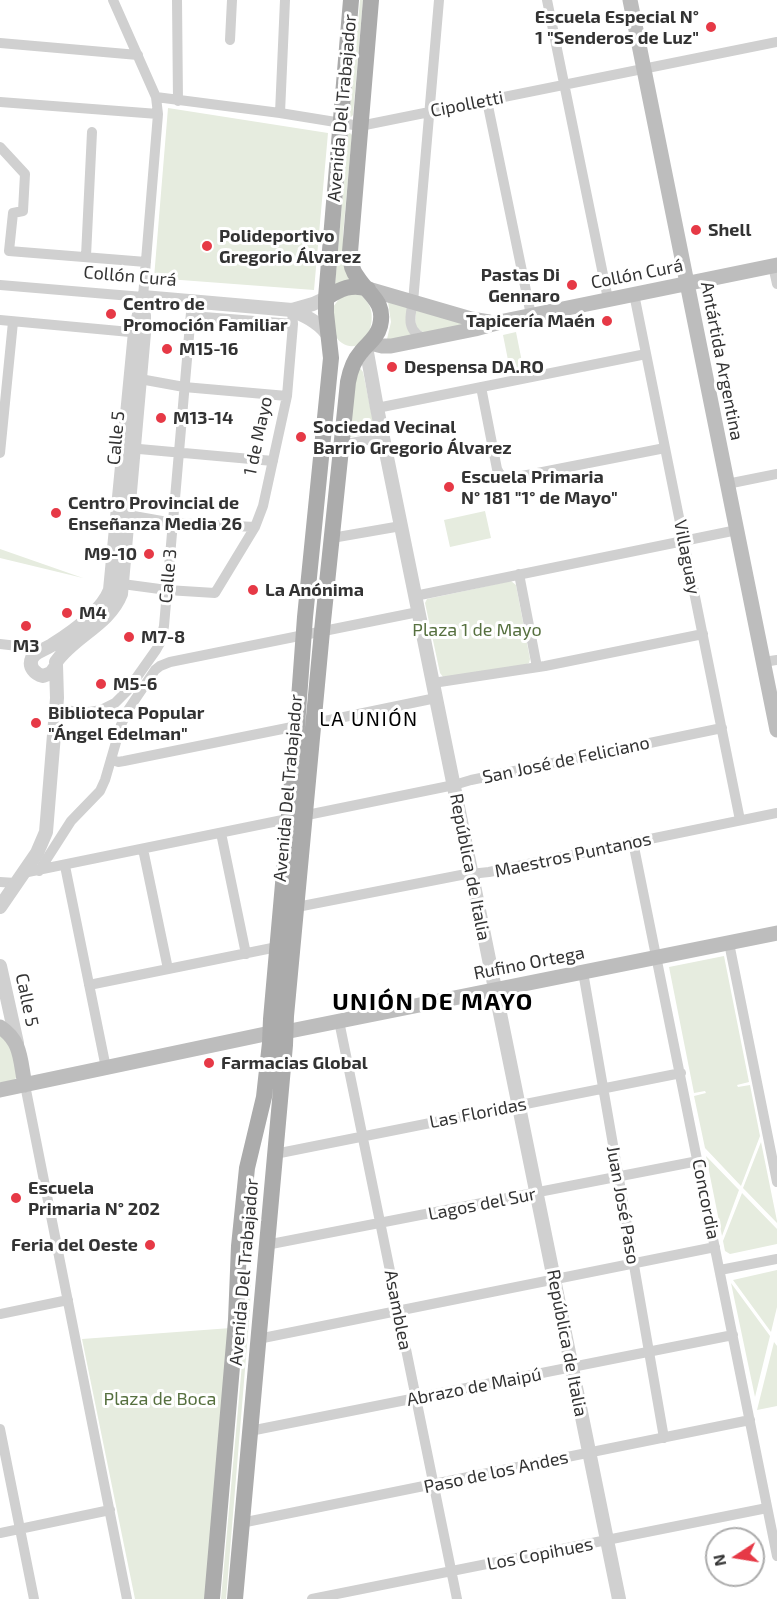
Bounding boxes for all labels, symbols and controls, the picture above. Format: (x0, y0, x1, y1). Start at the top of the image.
place label: Escuela Especial N° 1 "Senderos de Luz" (535, 6, 699, 48)
street label: Avenida Del Trabajador (323, 13, 361, 203)
marker: Escuela Especial N° 1 "Senderos de Luz" (704, 20, 718, 34)
street label: Cipolletti (429, 86, 505, 122)
place label: Shell (708, 219, 751, 241)
marker: Shell (689, 223, 703, 237)
place label: Polideportivo Gregorio Álvarez (219, 225, 361, 268)
marker: Polideportivo Gregorio Álvarez (200, 239, 214, 253)
street label: Collón Curá (589, 254, 685, 294)
street label: Collón Curá (82, 261, 178, 291)
place label: Pastas Di Gennaro (481, 264, 560, 306)
marker: Pastas Di Gennaro (565, 278, 579, 292)
street label: Antártida Argentina (696, 280, 748, 442)
place label: Centro de Promoción Familiar (123, 293, 288, 336)
marker: Centro de Promoción Familiar (104, 307, 118, 321)
place label: Tapicería Maén (466, 310, 595, 332)
marker: Tapicería Maén (600, 314, 614, 328)
place label: M15-16 (179, 338, 238, 360)
marker: M15-16 (160, 342, 174, 356)
place label: Despensa DA.RO (404, 356, 544, 378)
marker: Despensa DA.RO (385, 360, 399, 374)
street label: 1 de Mayo (239, 394, 277, 478)
place label: M13-14 (173, 407, 234, 429)
street label: Calle 5 (103, 410, 129, 466)
marker: M13-14 (154, 411, 168, 425)
place label: Sociedad Vecinal Barrio Gregorio Álvarez (313, 416, 512, 458)
marker: Sociedad Vecinal Barrio Gregorio Álvarez (294, 430, 308, 444)
place label: Escuela Primaria N° 181 "1° de Mayo" (461, 466, 618, 508)
marker: Escuela Primaria N° 181 "1° de Mayo" (442, 480, 456, 494)
place label: Centro Provincial de Enseñanza Media 26 (68, 492, 242, 534)
marker: Centro Provincial de Enseñanza Media 26 (49, 506, 63, 520)
street label: Villaguay (669, 518, 705, 596)
place label: M9-10 (84, 543, 137, 565)
marker: M9-10 (142, 547, 156, 561)
street label: Calle 3 (155, 548, 181, 604)
place label: La Anónima (265, 579, 364, 601)
marker: La Anónima (246, 583, 260, 597)
place label: M4 (79, 602, 107, 624)
marker: M4 (60, 606, 74, 620)
marker: M3 (19, 619, 33, 633)
park label: Plaza 1 de Mayo (412, 619, 542, 641)
place label: M7-8 (141, 626, 185, 648)
marker: M7-8 (122, 630, 136, 644)
place label: M3 (13, 635, 39, 657)
place label: M5-6 (113, 673, 157, 695)
marker: M5-6 (94, 677, 108, 691)
street label: Avenida Del Trabajador (269, 693, 307, 883)
place label: Biblioteca Popular "Ángel Edelman" (48, 702, 204, 744)
district label: LA UNIÓN (319, 707, 419, 731)
marker: Biblioteca Popular "Ángel Edelman" (29, 716, 43, 730)
street label: San José de Feliciano (480, 732, 652, 788)
street label: República de Italia (445, 792, 495, 942)
street label: Maestros Puntanos (493, 828, 653, 882)
street label: Rufino Ortega (472, 942, 586, 984)
street label: Calle 5 (11, 971, 43, 1029)
district label: UNIÓN DE MAYO (332, 988, 534, 1016)
place label: Farmacias Global (221, 1052, 368, 1074)
marker: Farmacias Global (202, 1056, 216, 1070)
street label: Las Floridas (428, 1093, 528, 1133)
street label: Juan José Paso (602, 1144, 644, 1266)
street label: Concordia (688, 1157, 724, 1241)
place label: Escuela Primaria N° 202 (28, 1177, 160, 1220)
street label: Avenida Del Trabajador (225, 1177, 263, 1367)
street label: Lagos del Sur (426, 1183, 538, 1225)
marker: Escuela Primaria N° 202 (9, 1191, 23, 1205)
place label: Feria del Oeste (11, 1234, 138, 1256)
marker: Feria del Oeste (143, 1238, 157, 1252)
street label: Asamblea (380, 1268, 416, 1352)
street label: República de Italia (542, 1268, 592, 1418)
street label: Abrazo de Maipú (405, 1363, 543, 1411)
park label: Plaza de Boca (104, 1388, 216, 1410)
street label: Paso de los Andes (422, 1446, 570, 1498)
north arrow (705, 1527, 765, 1587)
street label: Los Copihues (485, 1533, 595, 1575)
text: N (708, 1553, 729, 1568)

